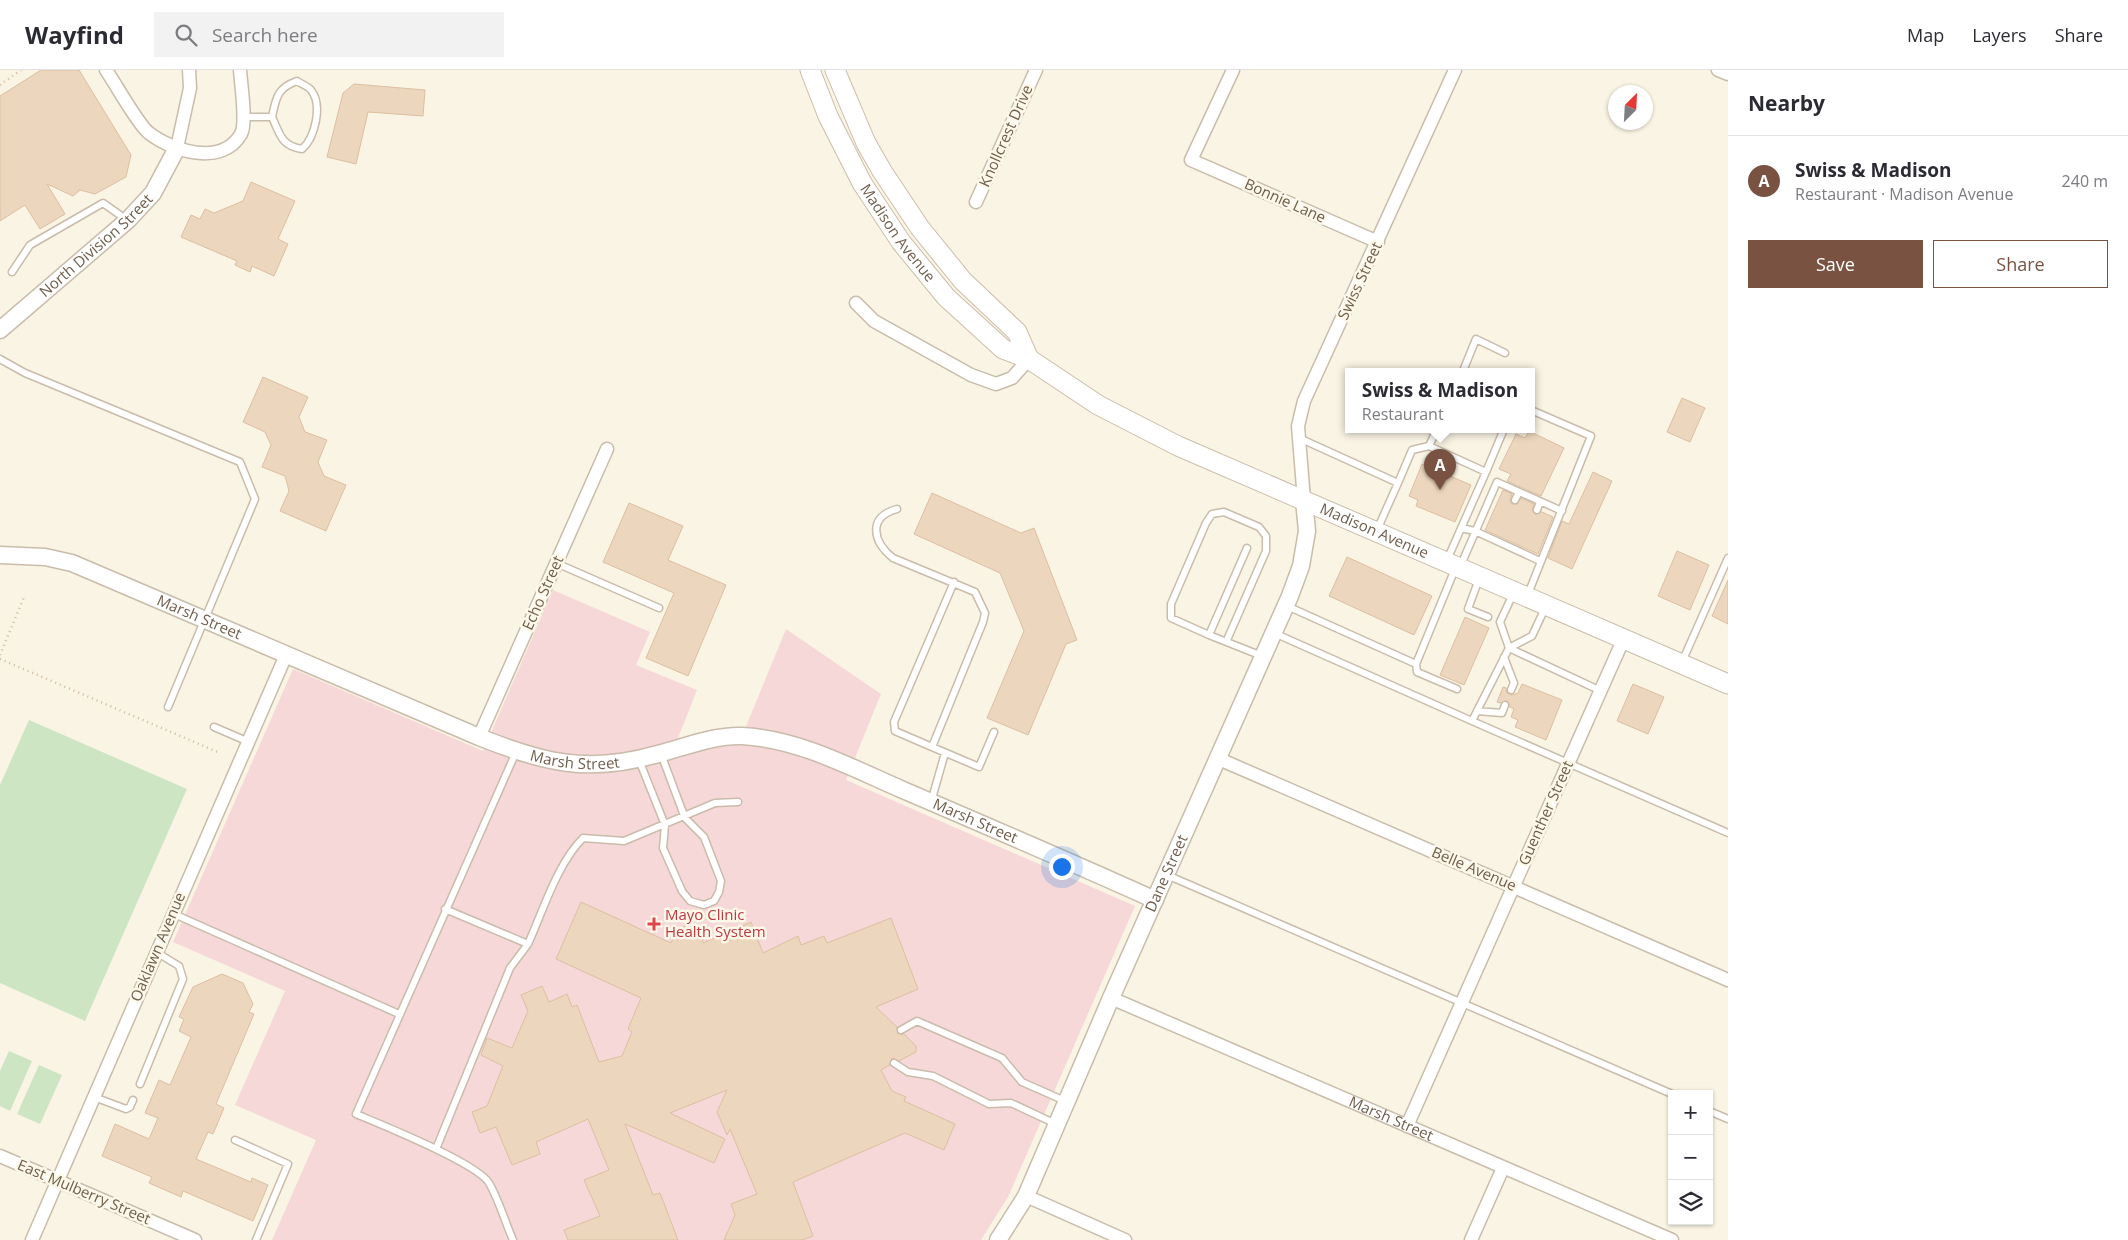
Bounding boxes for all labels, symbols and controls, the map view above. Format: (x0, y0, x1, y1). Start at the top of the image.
search box (154, 12, 504, 57)
text: Wayfind (25, 18, 124, 51)
icon: search (172, 21, 200, 49)
text: Search here (212, 22, 318, 48)
text: Map (1907, 23, 1944, 47)
text: Layers (1972, 23, 2027, 47)
text: Share (2055, 23, 2103, 47)
street label: Knollcrest Drive (974, 81, 1037, 190)
north arrow (1608, 85, 1653, 130)
text: Nearby (1748, 89, 1825, 117)
text: Swiss & Madison (1795, 157, 1951, 183)
text: A (1758, 170, 1770, 192)
text: 240 m (2062, 170, 2108, 192)
street label: Bonnie Lane (1242, 173, 1329, 227)
street label: Madison Avenue (856, 180, 941, 286)
text: Restaurant · Madison Avenue (1795, 183, 2013, 205)
street label: North Division Street (35, 189, 156, 301)
street label: Swiss Street (1332, 238, 1386, 323)
button: Save (1748, 240, 1923, 288)
button: Share (1933, 240, 2108, 288)
popup (1345, 368, 1535, 433)
text: Swiss & Madison (1362, 377, 1518, 403)
text: Restaurant (1362, 403, 1444, 425)
pin: A (1424, 449, 1456, 490)
street label: Madison Avenue (1317, 498, 1432, 562)
street label: Echo Street (517, 552, 567, 633)
street label: Marsh Street (154, 590, 245, 643)
street label: Marsh Street (528, 745, 621, 773)
street label: Guenther Street (1513, 757, 1577, 868)
street label: Marsh Street (930, 793, 1021, 847)
street label: Dane Street (1140, 831, 1192, 915)
street label: Belle Avenue (1429, 841, 1520, 895)
your location (1049, 854, 1075, 880)
street label: Oaklawn Avenue (125, 889, 189, 1004)
place label: Mayo Clinic Health System (665, 904, 766, 941)
marker: Mayo Clinic Health System (647, 917, 661, 931)
map controls (1668, 1090, 1713, 1225)
button: + (1668, 1090, 1713, 1135)
street label: Marsh Street (1346, 1091, 1437, 1145)
button: − (1668, 1135, 1713, 1180)
street label: East Mulberry Street (15, 1154, 154, 1228)
button: layers (1668, 1180, 1713, 1225)

